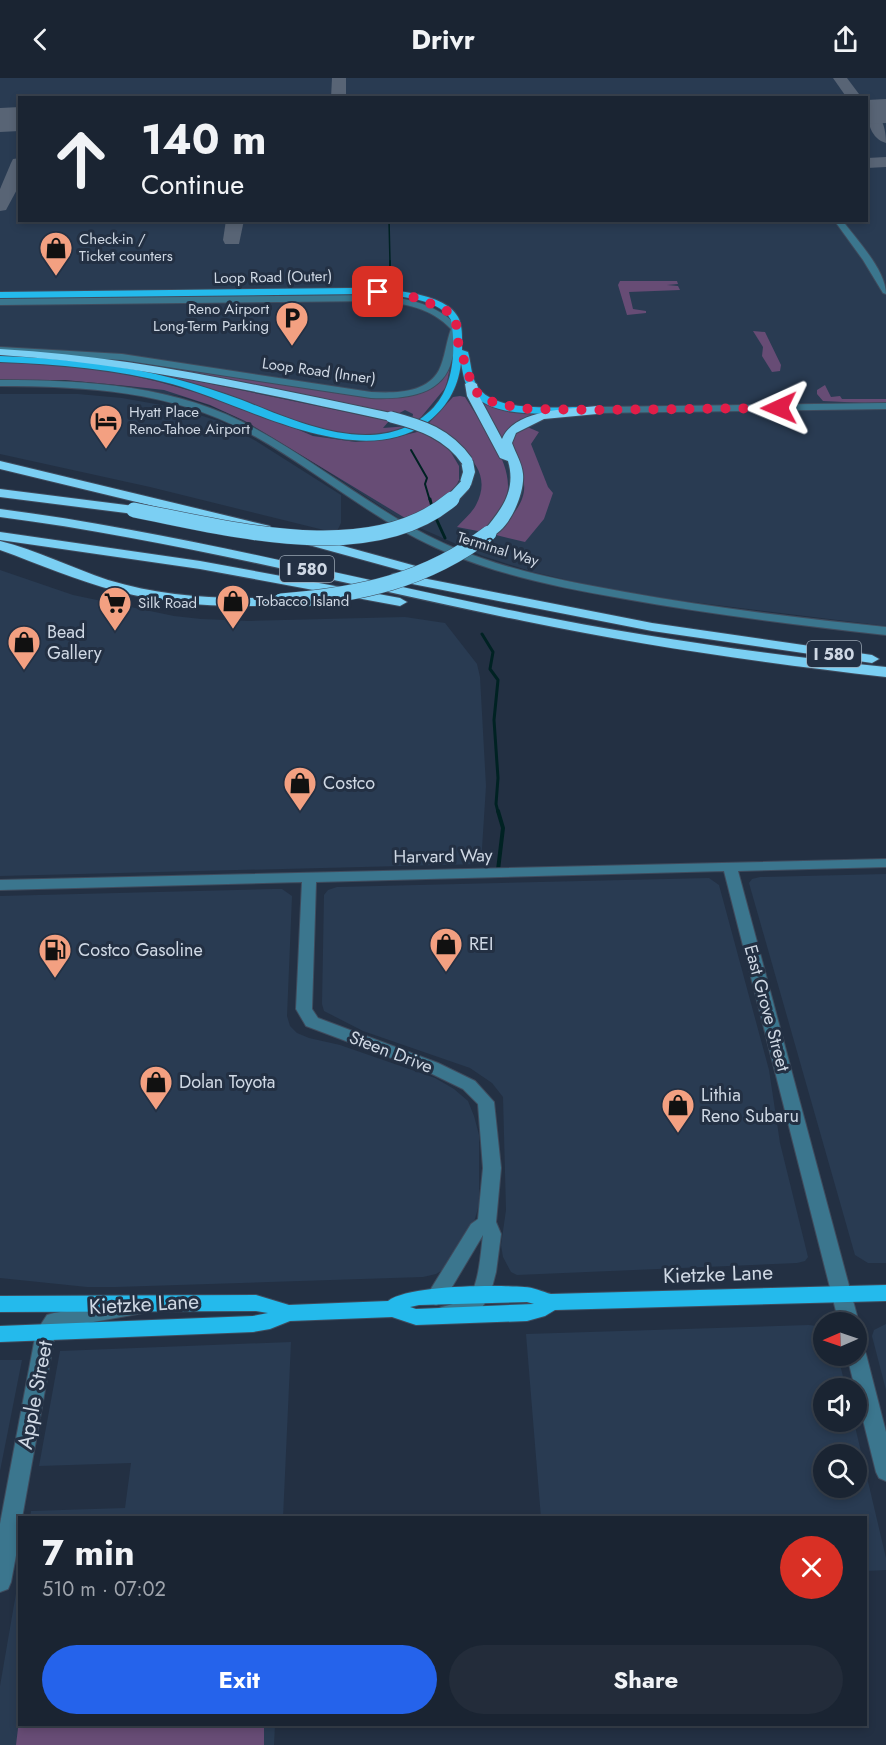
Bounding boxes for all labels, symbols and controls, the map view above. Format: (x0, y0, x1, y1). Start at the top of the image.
text: Drivr (411, 20, 475, 59)
icon: back (24, 23, 57, 56)
icon: share (829, 23, 862, 56)
text: 140 m (141, 109, 267, 170)
icon: ahead (42, 120, 120, 198)
text: Continue (141, 165, 244, 204)
place label: Check-in / Ticket counters (79, 228, 173, 267)
shop icon: Check-in / Ticket counters (38, 230, 74, 277)
street label: Loop Road (Outer) (214, 265, 332, 289)
pin (352, 266, 403, 317)
icon: arrive (361, 275, 394, 308)
place label: Reno Airport Long-Term Parking (153, 298, 269, 337)
parking icon: Reno Airport Long-Term Parking (274, 300, 310, 347)
street label: Loop Road (Inner) (261, 352, 377, 390)
position arrow (747, 376, 811, 440)
place label: Hyatt Place Reno-Tahoe Airport (129, 401, 250, 440)
hotel icon: Hyatt Place Reno-Tahoe Airport (88, 403, 124, 450)
street label: Terminal Way (455, 526, 542, 572)
road number: I 580 (280, 556, 334, 582)
shop icon: Tobacco Island (215, 583, 251, 630)
supermarket icon: Silk Road (97, 585, 133, 632)
place label: Tobacco Island (256, 590, 349, 612)
place label: Silk Road (138, 592, 197, 614)
place label: Bead Gallery (47, 619, 102, 666)
shop icon: Bead Gallery (6, 624, 42, 671)
road number: I 580 (807, 641, 861, 667)
shop icon: Costco (282, 765, 318, 812)
place label: Costco (323, 770, 375, 796)
street label: Harvard Way (393, 842, 493, 870)
shop icon: REI (428, 926, 464, 973)
place label: REI (469, 931, 493, 957)
fuel station icon: Costco Gasoline (37, 932, 73, 979)
place label: Costco Gasoline (78, 937, 203, 963)
street label: East Grove Street (738, 942, 797, 1075)
street label: Steen Drive (345, 1024, 437, 1080)
shop icon: Dolan Toyota (138, 1064, 174, 1111)
place label: Dolan Toyota (179, 1069, 275, 1095)
place label: Lithia Reno Subaru (701, 1082, 799, 1129)
shop icon: Lithia Reno Subaru (660, 1087, 696, 1134)
street label: Kietzke Lane (662, 1257, 774, 1291)
street label: Kietzke Lane (88, 1286, 200, 1322)
north arrow (813, 1312, 867, 1366)
map controls (813, 1312, 867, 1498)
street label: Apple Street (10, 1338, 60, 1452)
button: sound (813, 1378, 867, 1432)
button: search (813, 1444, 867, 1498)
text: 7 min (42, 1526, 135, 1578)
button: close (780, 1536, 843, 1599)
text: 510 m · 07:02 (42, 1575, 166, 1604)
button: Exit (42, 1645, 437, 1714)
button: Share (449, 1645, 843, 1714)

